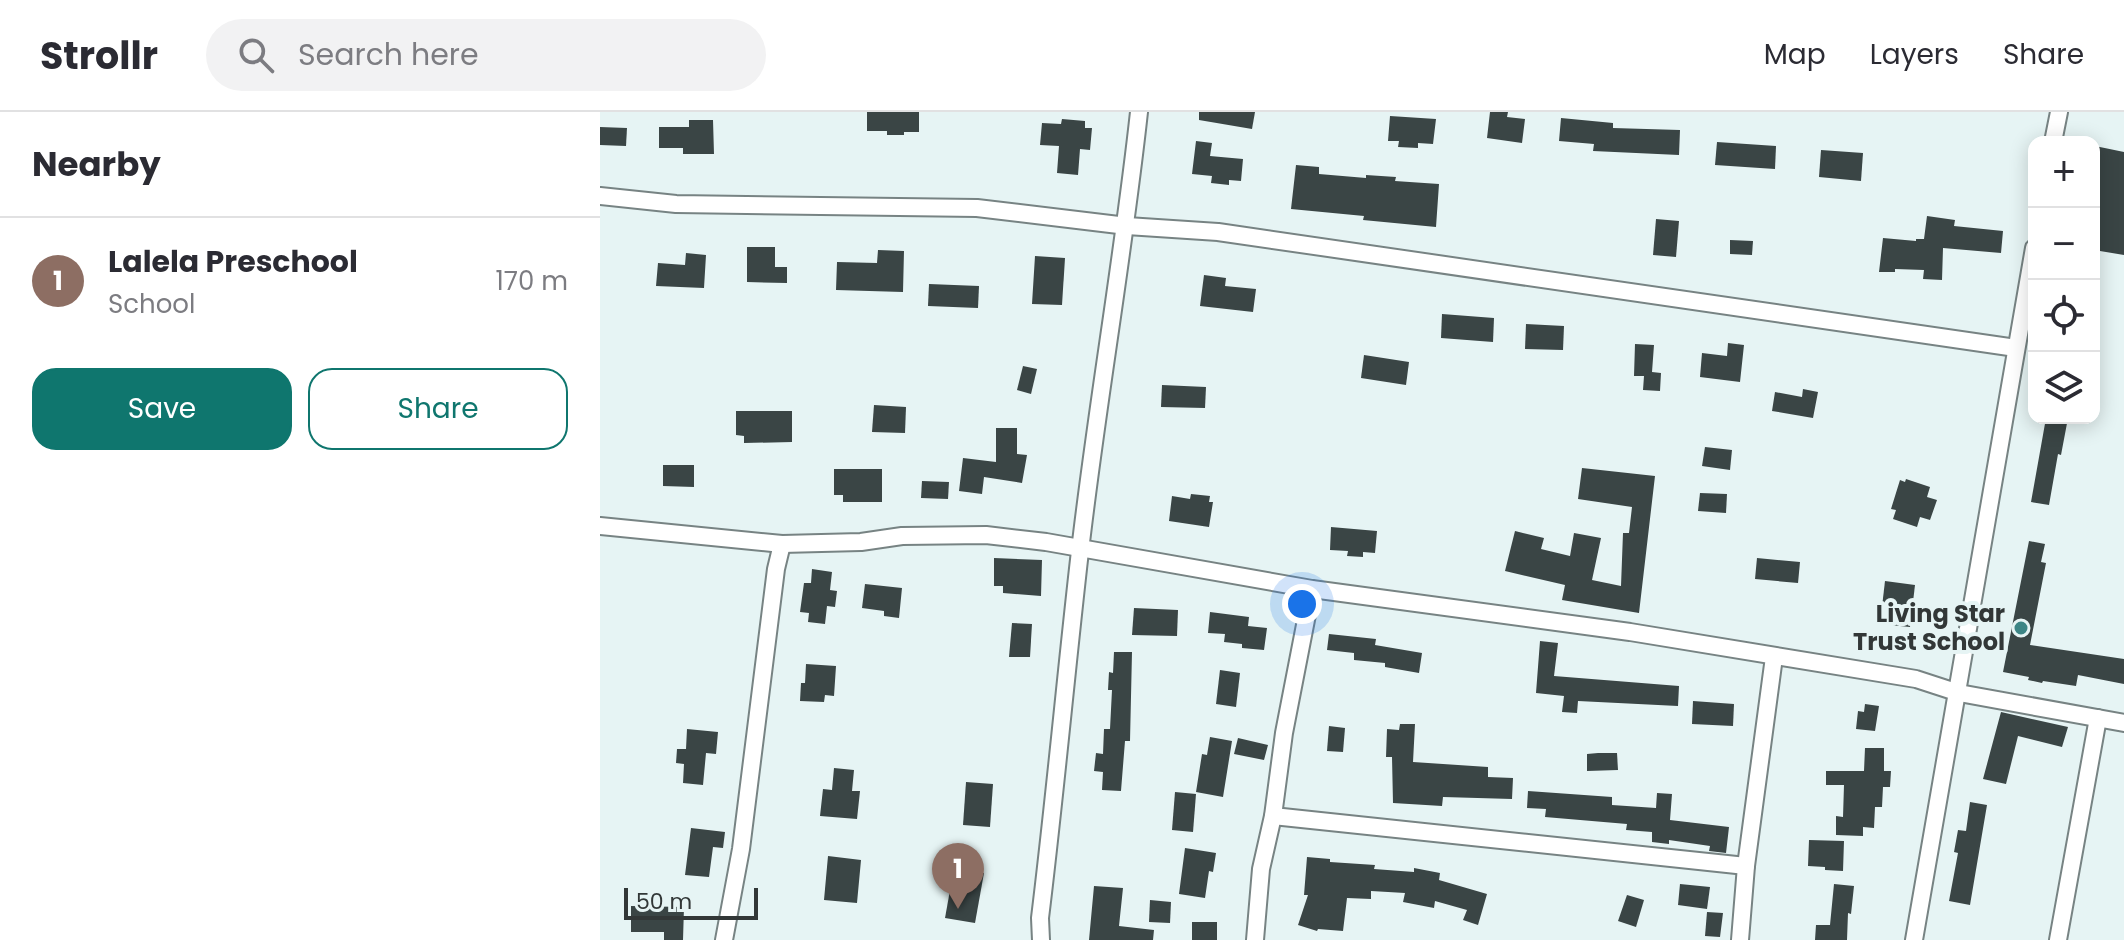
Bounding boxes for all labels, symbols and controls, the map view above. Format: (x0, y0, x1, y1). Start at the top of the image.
search box (206, 19, 766, 91)
text: Strollr (40, 29, 158, 82)
icon: search (234, 33, 278, 77)
text: Search here (298, 33, 479, 76)
text: Map (1764, 35, 1826, 74)
text: Layers (1870, 35, 1959, 74)
text: Share (2003, 35, 2084, 74)
map controls (2028, 136, 2100, 424)
button: + (2028, 136, 2100, 208)
text: Nearby (32, 140, 161, 188)
button: − (2028, 208, 2100, 280)
text: Lalela Preschool (108, 240, 358, 283)
text: 1 (53, 263, 63, 299)
text: 170 m (495, 263, 568, 299)
button: locate (2028, 280, 2100, 352)
text: School (108, 286, 195, 322)
button: layers (2028, 352, 2100, 424)
button: Save (32, 368, 292, 450)
button: Share (308, 368, 568, 450)
your location (1282, 584, 1322, 624)
place label: Living Star Trust School (1853, 597, 2005, 658)
marker: Living Star Trust School (2012, 619, 2030, 637)
pin: 1 (932, 843, 984, 909)
scale bar (624, 884, 758, 920)
text: 50 m (636, 886, 692, 917)

